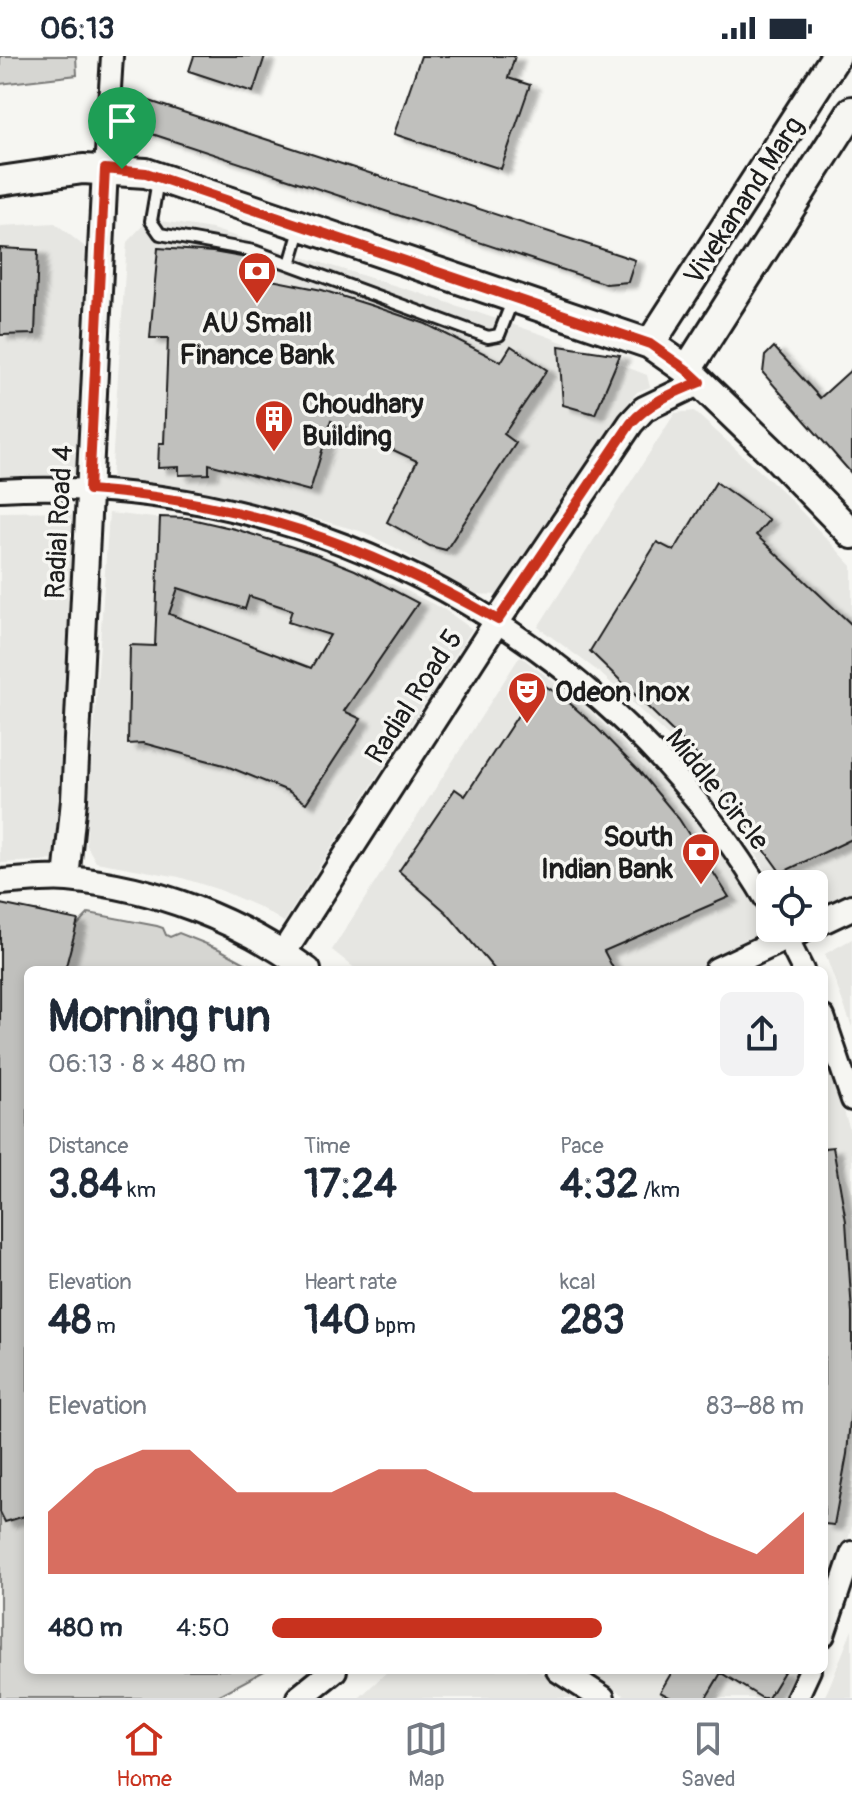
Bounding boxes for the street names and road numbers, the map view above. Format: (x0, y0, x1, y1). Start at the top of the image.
street label: Vivekanand Marg (677, 110, 812, 292)
street label: Radial Road 4 (38, 444, 81, 600)
street label: Radial Road 5 (358, 623, 471, 770)
street label: Middle Circle (657, 722, 777, 858)

